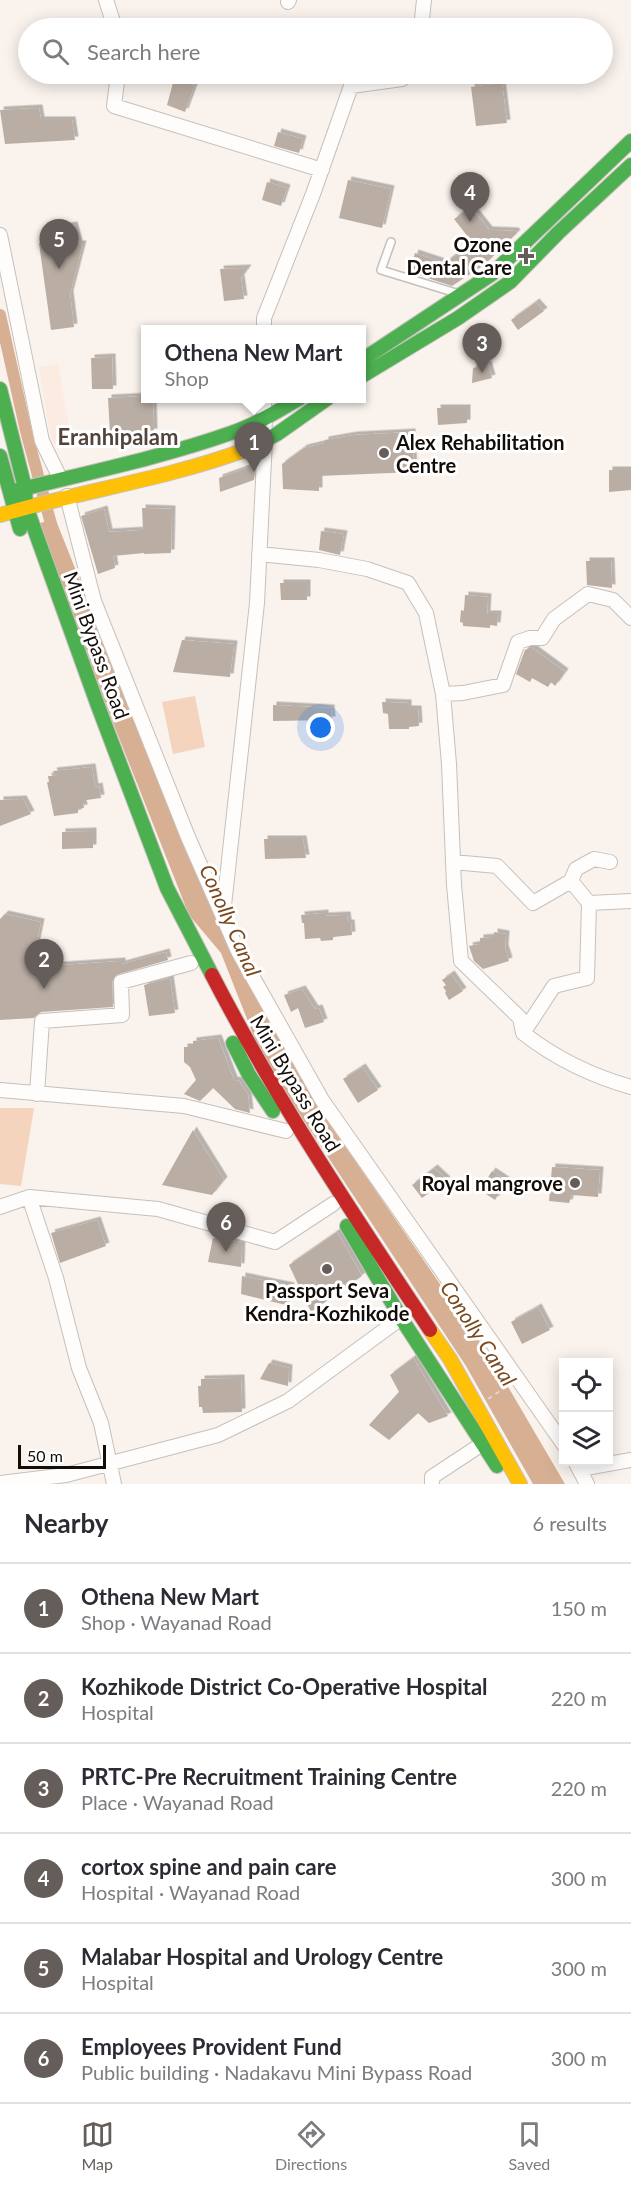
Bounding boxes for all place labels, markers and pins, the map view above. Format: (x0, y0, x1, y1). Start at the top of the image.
pin: 4 (450, 172, 490, 222)
pin: 5 (40, 220, 78, 269)
place label: Ozone Dental Care (406, 232, 512, 279)
marker: Ozone Dental Care (517, 247, 535, 265)
pin: 3 (462, 324, 502, 373)
pin: 1 (234, 422, 274, 472)
place label: Alex Rehabilitation Centre (395, 430, 565, 477)
marker: Alex Rehabilitation Centre (377, 446, 391, 460)
pin: 2 (24, 940, 63, 989)
place label: Royal mangrove (421, 1171, 563, 1195)
marker: Royal mangrove (568, 1176, 582, 1190)
pin: 6 (206, 1202, 246, 1252)
marker: Passport Seva Kendra-Kozhikode (320, 1262, 334, 1276)
place label: Passport Seva Kendra-Kozhikode (245, 1278, 410, 1325)

